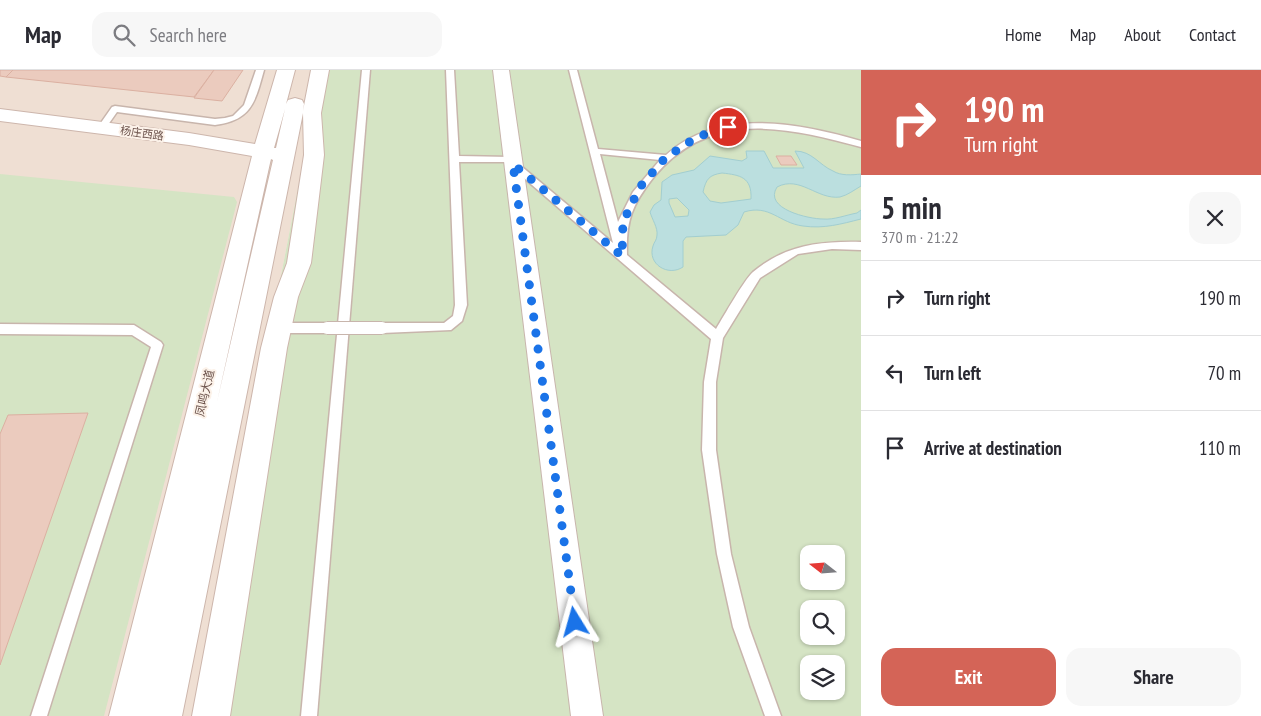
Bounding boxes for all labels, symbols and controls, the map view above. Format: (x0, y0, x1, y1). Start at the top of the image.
search box (92, 12, 442, 57)
text: Map (25, 19, 62, 50)
icon: search (110, 21, 138, 49)
text: Search here (150, 23, 227, 47)
text: Home (1005, 23, 1042, 46)
text: Map (1070, 23, 1096, 46)
text: About (1124, 23, 1161, 46)
text: Contact (1189, 23, 1236, 46)
text: 190 m (964, 86, 1045, 132)
icon: right (881, 90, 946, 155)
pin (707, 106, 749, 148)
icon: arrive (714, 113, 742, 141)
street label: 杨庄西路 (119, 123, 165, 143)
text: Turn right (964, 130, 1038, 158)
text: 5 min (881, 188, 942, 227)
button: close (1189, 192, 1241, 244)
text: 370 m · 21:22 (881, 227, 959, 247)
icon: right (881, 284, 909, 312)
text: Turn right (924, 286, 990, 310)
text: 190 m (1199, 286, 1241, 310)
icon: left (881, 359, 909, 387)
text: Turn left (924, 361, 981, 385)
text: 70 m (1208, 361, 1241, 385)
street label: 凤鸣大道 (192, 368, 217, 418)
icon: arrive (881, 434, 909, 462)
text: Arrive at destination (924, 436, 1062, 460)
text: 110 m (1199, 436, 1241, 460)
north arrow (800, 545, 845, 590)
map controls (800, 545, 845, 700)
position arrow (548, 595, 600, 647)
button: search (800, 600, 845, 645)
button: Exit (881, 648, 1056, 706)
button: Share (1066, 648, 1241, 706)
button: layers (800, 655, 845, 700)

